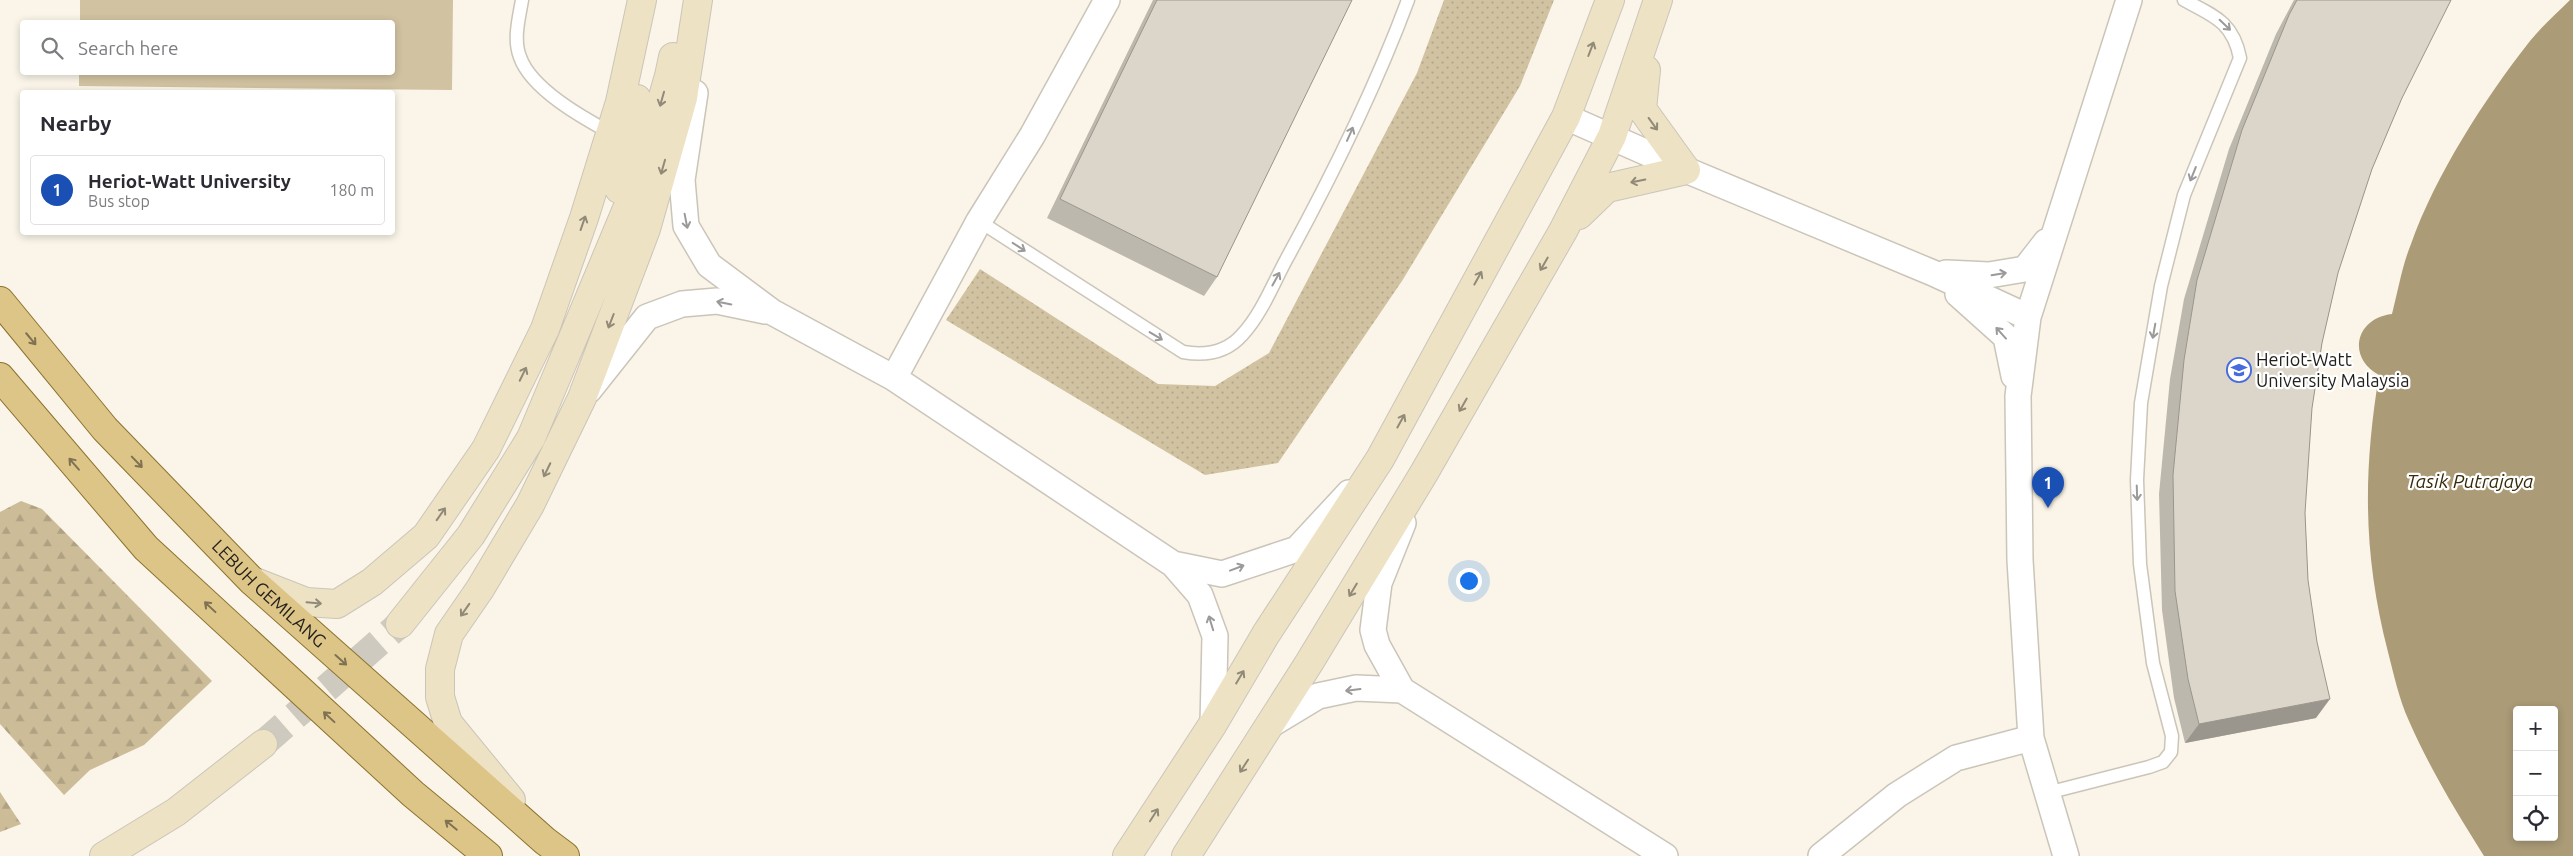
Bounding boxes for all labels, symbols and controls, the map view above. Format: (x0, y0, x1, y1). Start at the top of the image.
one-way arrow (2219, 19, 2231, 31)
search box (20, 20, 395, 75)
icon: search (38, 34, 66, 62)
text: Search here (78, 37, 178, 59)
one-way arrow (1587, 42, 1596, 58)
one-way arrow (657, 91, 667, 107)
text: Nearby (40, 111, 111, 135)
one-way arrow (1648, 117, 1658, 131)
one-way arrow (1345, 127, 1355, 142)
one-way arrow (658, 159, 668, 175)
one-way arrow (2188, 166, 2197, 181)
text: Heriot-Watt University (88, 170, 291, 192)
one-way arrow (1631, 177, 1647, 186)
text: 1 (52, 181, 62, 199)
text: 180 m (329, 181, 374, 199)
text: Bus stop (88, 192, 150, 210)
one-way arrow (682, 213, 692, 229)
one-way arrow (579, 216, 588, 231)
one-way arrow (1012, 243, 1026, 253)
one-way arrow (1538, 256, 1548, 270)
one-way arrow (1991, 268, 2007, 278)
one-way arrow (1473, 271, 1483, 286)
one-way arrow (1271, 272, 1281, 286)
one-way arrow (717, 297, 733, 307)
one-way arrow (606, 313, 615, 328)
one-way arrow (2148, 323, 2158, 339)
one-way arrow (1995, 327, 2007, 339)
one-way arrow (1148, 331, 1162, 341)
one-way arrow (25, 332, 36, 345)
place label: Heriot-Watt University Malaysia (2256, 349, 2410, 390)
school or university icon: Heriot-Watt University Malaysia (2226, 357, 2252, 383)
one-way arrow (519, 367, 528, 382)
one-way arrow (1458, 397, 1468, 412)
one-way arrow (1396, 414, 1406, 429)
one-way arrow (131, 456, 143, 468)
one-way arrow (68, 458, 79, 471)
one-way arrow (542, 462, 551, 477)
pin: 1 (2032, 467, 2064, 508)
water label: Tasik Putrajaya (2407, 470, 2533, 492)
one-way arrow (2133, 484, 2142, 500)
one-way arrow (436, 507, 446, 521)
street label: LEBUH GEMILANG (209, 535, 330, 651)
one-way arrow (1230, 562, 1245, 571)
your location (1456, 568, 1482, 594)
one-way arrow (1348, 582, 1358, 596)
one-way arrow (306, 598, 322, 607)
one-way arrow (204, 601, 216, 613)
one-way arrow (460, 603, 470, 617)
one-way arrow (1206, 615, 1216, 631)
one-way arrow (335, 654, 348, 666)
one-way arrow (1235, 670, 1245, 685)
one-way arrow (1345, 685, 1361, 695)
map controls (2513, 706, 2558, 841)
button: + (2513, 706, 2558, 751)
one-way arrow (323, 711, 336, 723)
button: − (2513, 751, 2558, 796)
one-way arrow (1238, 758, 1248, 772)
button: locate (2513, 796, 2558, 841)
one-way arrow (1148, 808, 1159, 822)
one-way arrow (444, 820, 457, 831)

